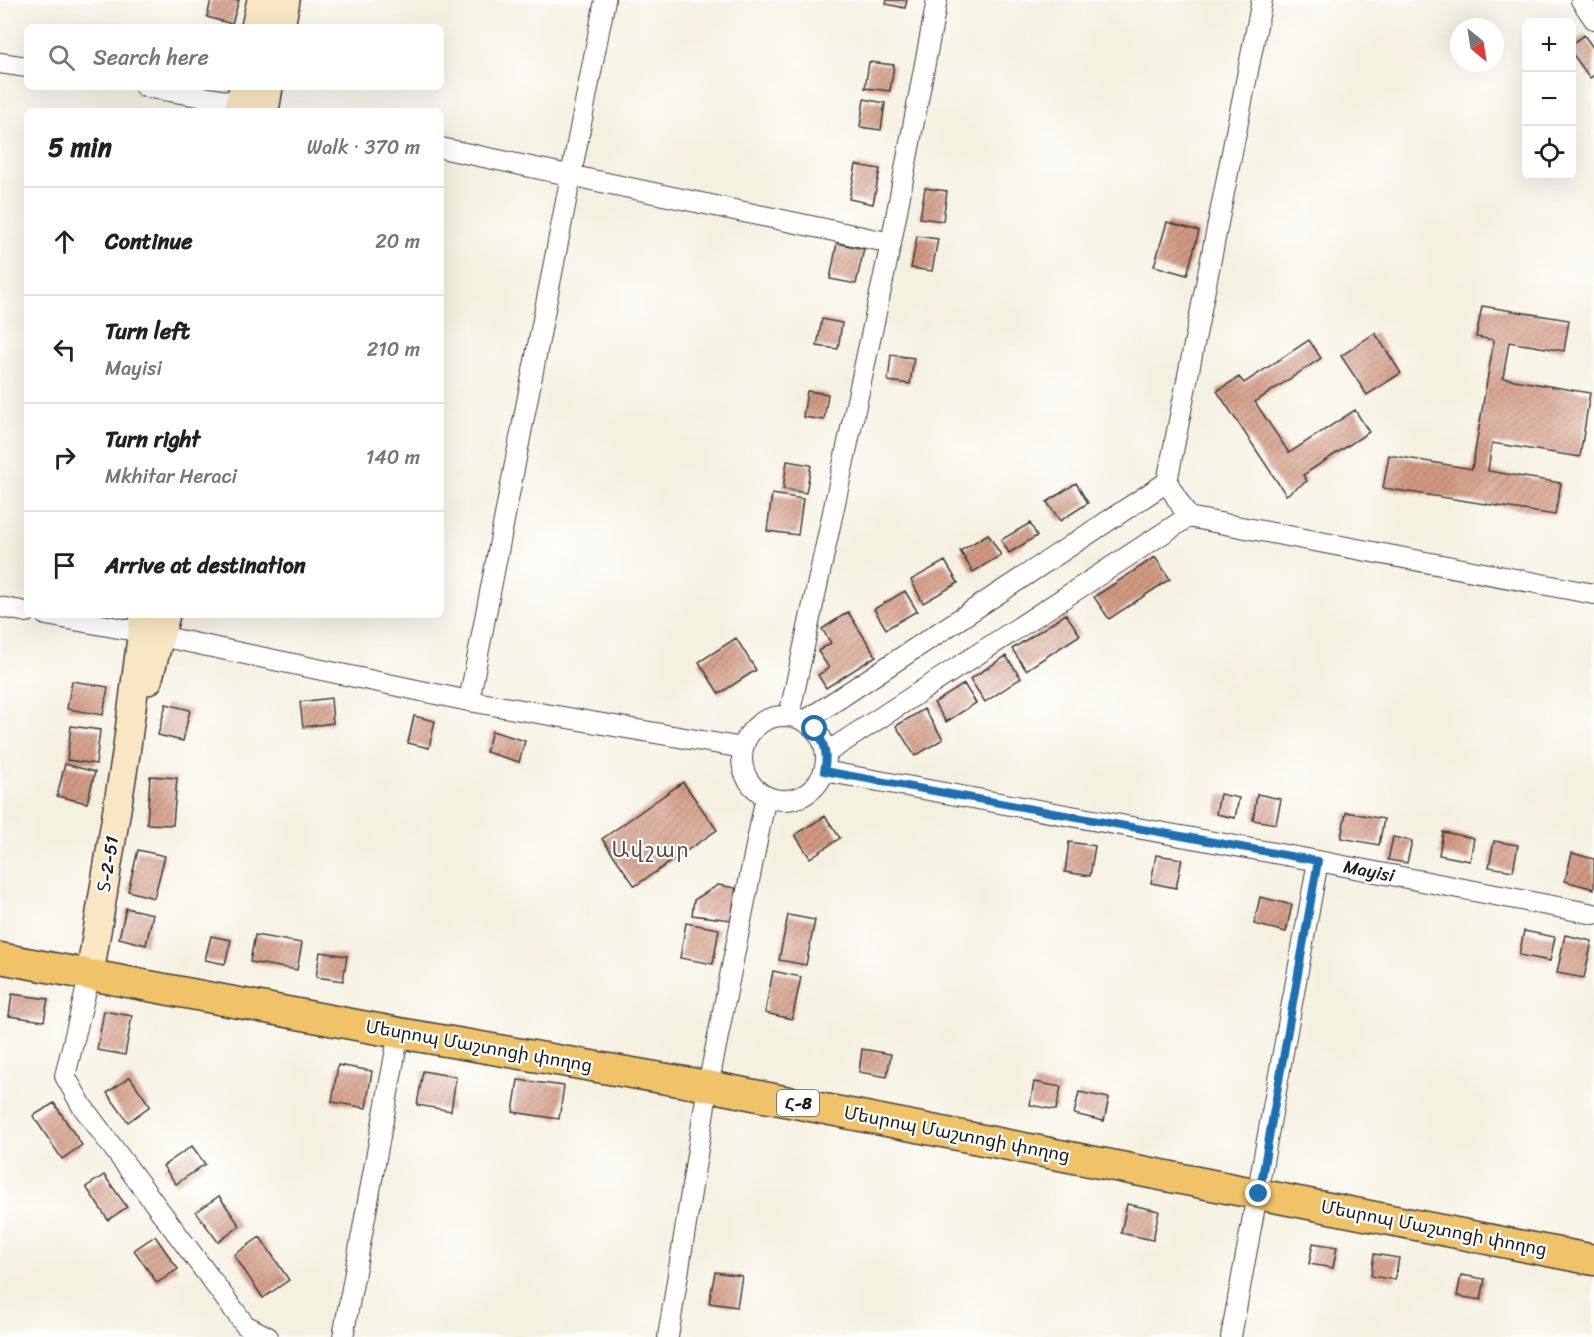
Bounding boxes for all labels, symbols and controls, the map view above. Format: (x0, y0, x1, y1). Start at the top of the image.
north arrow (1450, 18, 1504, 72)
map controls (1522, 18, 1576, 180)
button: + (1522, 18, 1576, 72)
search box (24, 24, 444, 90)
text: Search here (93, 38, 209, 77)
icon: search (45, 41, 78, 74)
button: − (1522, 72, 1576, 126)
text: 5 min (48, 124, 112, 170)
button: locate (1522, 126, 1576, 180)
text: Walk · 370 m (307, 130, 420, 165)
text: Continue (105, 222, 193, 261)
text: 20 m (375, 224, 420, 259)
icon: ahead (48, 225, 81, 258)
text: Turn left (105, 312, 190, 351)
text: 210 m (367, 332, 420, 367)
icon: left (48, 333, 81, 366)
text: Mayisi (105, 351, 162, 386)
text: Turn right (105, 420, 200, 459)
text: 140 m (366, 440, 420, 475)
icon: right (48, 441, 81, 474)
text: Mkhitar Heraci (105, 459, 237, 494)
text: Arrive at destination (105, 546, 306, 585)
icon: arrive (48, 549, 81, 582)
route start (801, 715, 827, 741)
district label: Ավշար (612, 831, 690, 869)
street label: Տ-2-51 (88, 834, 128, 894)
street label: Mayisi (1341, 850, 1398, 892)
street label: Մեսրոպ Մաշտոցի փողոց (363, 1010, 595, 1082)
road number: Հ-8 (777, 1090, 819, 1116)
street label: Մեսրոպ Մաշտոցի փողոց (841, 1096, 1073, 1172)
route end (1245, 1180, 1271, 1206)
street label: Մեսրոպ Մաշտոցի փողոց (1318, 1190, 1550, 1266)

